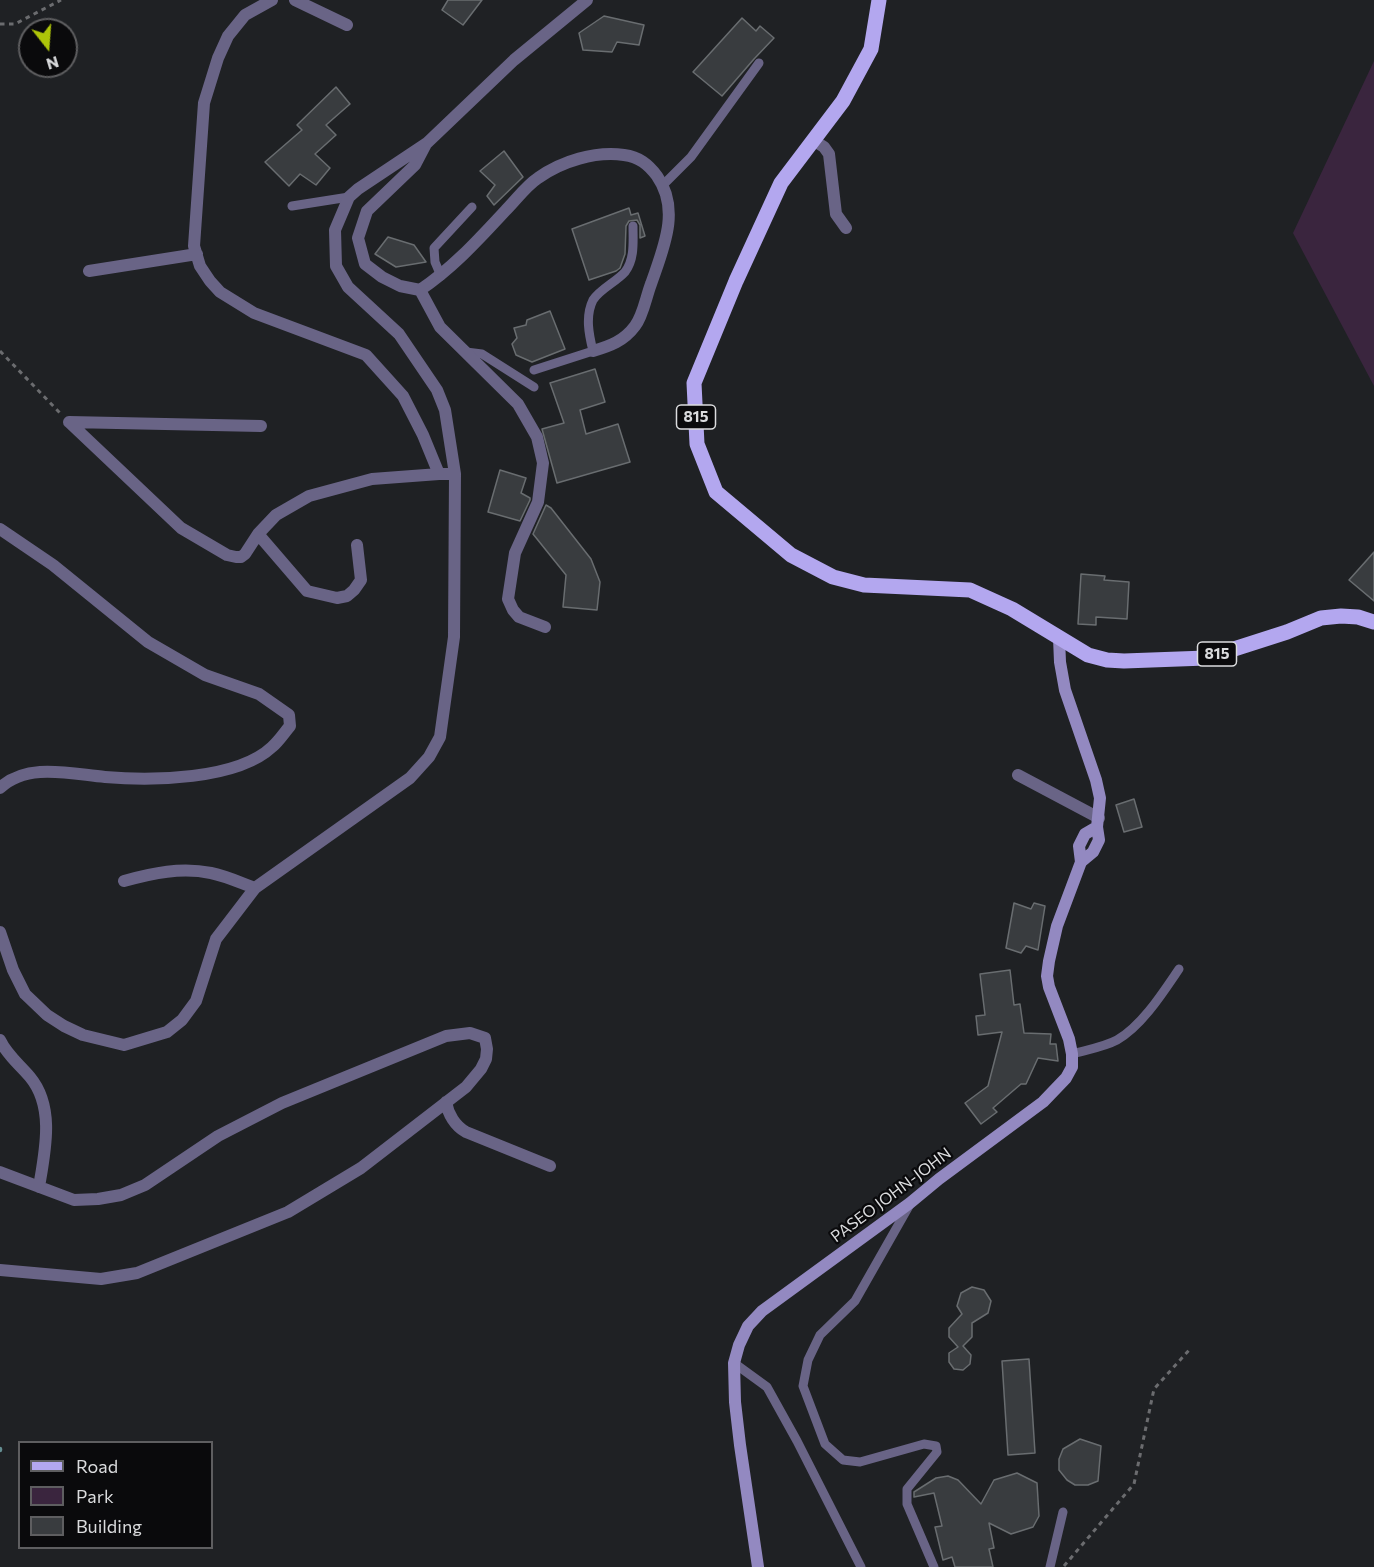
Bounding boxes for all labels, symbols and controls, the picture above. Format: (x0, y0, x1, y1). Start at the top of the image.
north arrow (18, 18, 78, 78)
text: N (44, 53, 61, 75)
road number: 815 (676, 405, 716, 429)
road number: 815 (1198, 642, 1236, 666)
street label: PASEO JOHN-JOHN (827, 1144, 955, 1246)
legend (18, 1441, 213, 1549)
text: Road (76, 1455, 118, 1477)
text: Park (76, 1485, 114, 1507)
text: Building (76, 1515, 142, 1537)

